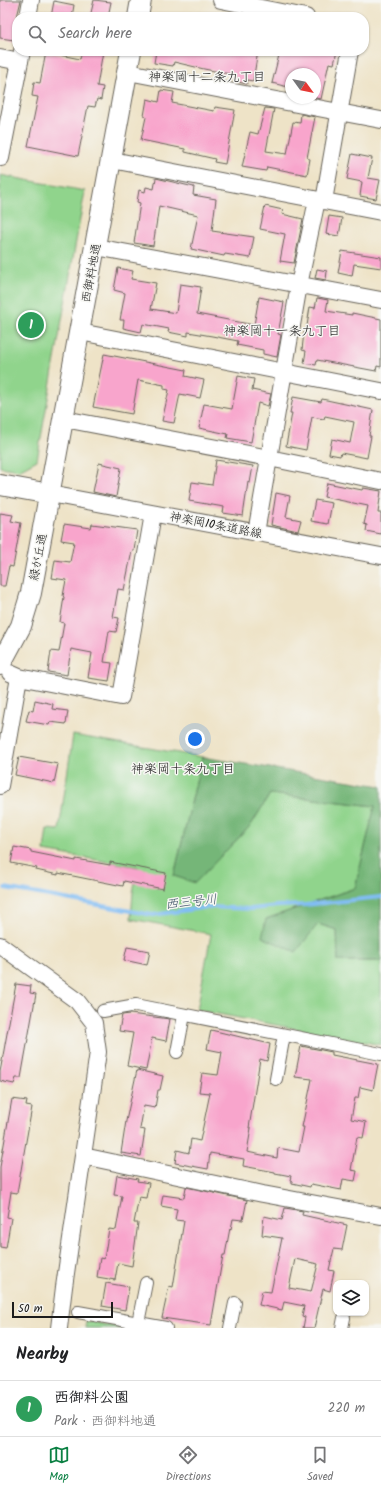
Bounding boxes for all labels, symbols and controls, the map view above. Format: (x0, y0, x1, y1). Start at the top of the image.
search box (12, 12, 369, 56)
text: Search here (58, 22, 132, 46)
icon: search (26, 23, 48, 45)
district label: 神楽岡十二条九丁目 (148, 67, 266, 88)
north arrow (285, 68, 321, 104)
street label: 西御料地通 (76, 242, 107, 304)
pin: 1 (18, 310, 44, 340)
district label: 神楽岡十一条九丁目 (223, 321, 341, 342)
street label: 神楽岡10条道路線 (168, 507, 264, 544)
street label: 緑が丘通 (25, 532, 52, 582)
your location (185, 729, 205, 749)
district label: 神楽岡十条九丁目 (131, 759, 235, 780)
water label: 西三号川 (164, 889, 218, 916)
map controls (333, 1280, 369, 1316)
button: layers (333, 1280, 369, 1316)
scale bar (12, 1300, 113, 1319)
text: 50 m (18, 1300, 43, 1318)
text: Nearby (16, 1341, 68, 1368)
text: 西御料公園 (54, 1386, 129, 1410)
text: 1 (27, 1398, 31, 1419)
text: 220 m (328, 1398, 365, 1419)
text: Park · 西御料地通 (54, 1411, 156, 1432)
tab: Map (48, 1444, 70, 1486)
tab: Directions (166, 1444, 211, 1486)
tab: Saved (307, 1444, 333, 1486)

